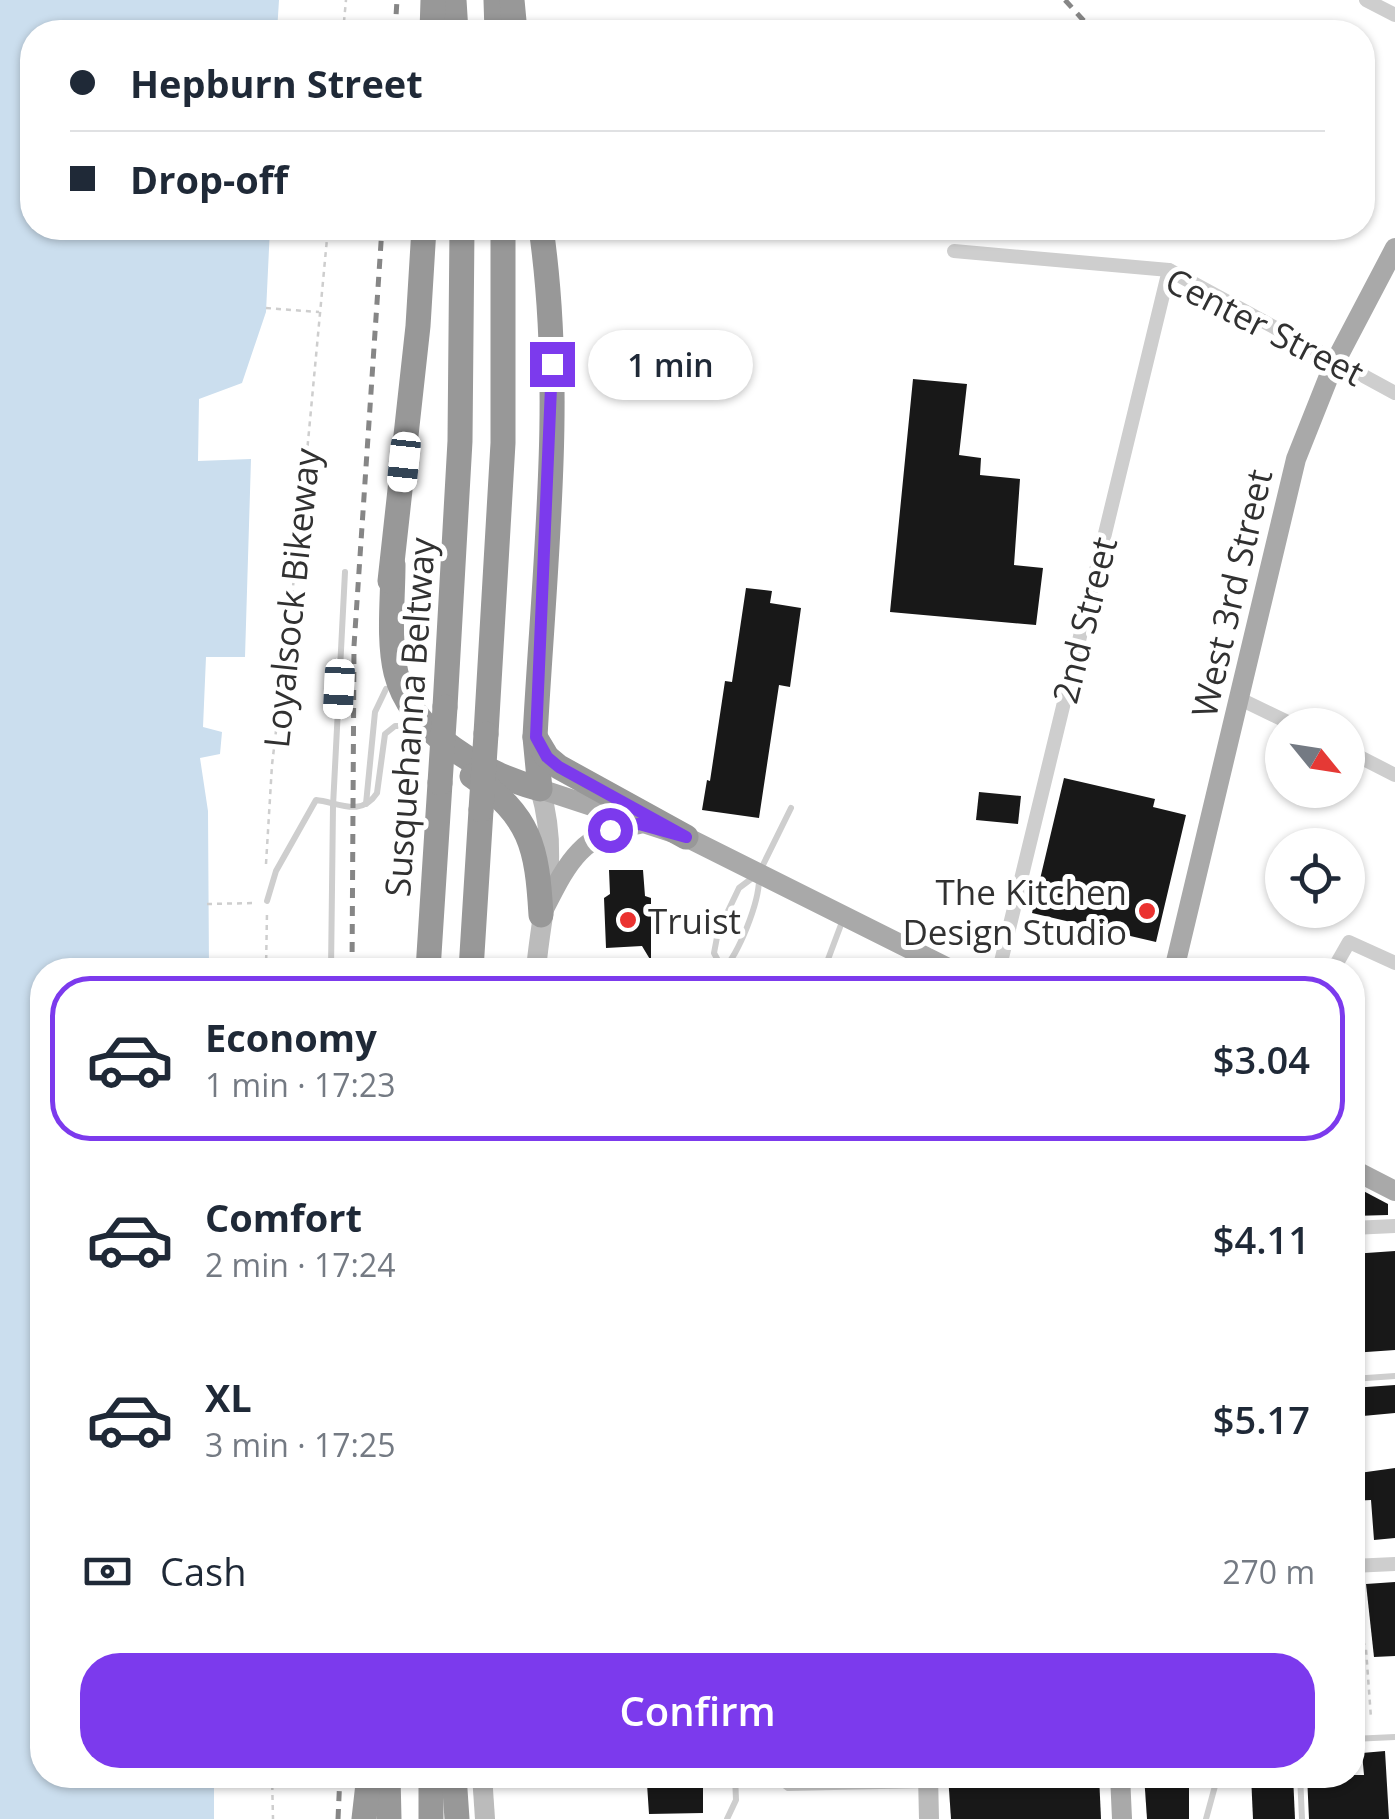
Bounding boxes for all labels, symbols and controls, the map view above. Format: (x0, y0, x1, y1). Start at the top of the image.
text: Hepburn Street (130, 57, 423, 109)
text: Drop-off (130, 153, 288, 205)
street label: Center Street (1158, 256, 1372, 396)
callout: 1 min (587, 329, 752, 399)
route end (530, 342, 575, 387)
text: 1 min (627, 343, 714, 386)
car (386, 431, 422, 493)
street label: Loyalsock Bikeway (252, 446, 330, 750)
street label: West 3rd Street (1180, 465, 1282, 721)
street label: 2nd Street (1041, 532, 1127, 708)
street label: Susquehanna Beltway (373, 535, 445, 898)
car (322, 658, 356, 720)
north arrow (1265, 708, 1365, 808)
map controls (1265, 708, 1365, 928)
route start (588, 808, 633, 853)
button: locate (1265, 828, 1365, 928)
place label: The Kitchen Design Studio (902, 868, 1127, 955)
place label: Truist (648, 897, 741, 944)
marker: The Kitchen Design Studio (1136, 900, 1158, 922)
marker: Truist (617, 909, 639, 931)
text: Economy (205, 1011, 377, 1063)
icon: car (85, 1014, 175, 1104)
text: $3.04 (1213, 1033, 1310, 1085)
text: 1 min · 17:23 (205, 1063, 396, 1106)
text: Comfort (205, 1191, 362, 1243)
icon: car (85, 1194, 175, 1284)
text: $4.11 (1213, 1213, 1310, 1265)
text: 2 min · 17:24 (205, 1243, 396, 1286)
text: XL (205, 1371, 252, 1423)
icon: car (85, 1374, 175, 1464)
text: $5.17 (1213, 1393, 1310, 1445)
text: 3 min · 17:25 (205, 1423, 396, 1466)
icon: cash (80, 1544, 135, 1599)
text: Cash (160, 1545, 246, 1597)
text: 270 m (1222, 1550, 1315, 1593)
button: Confirm (80, 1653, 1315, 1768)

